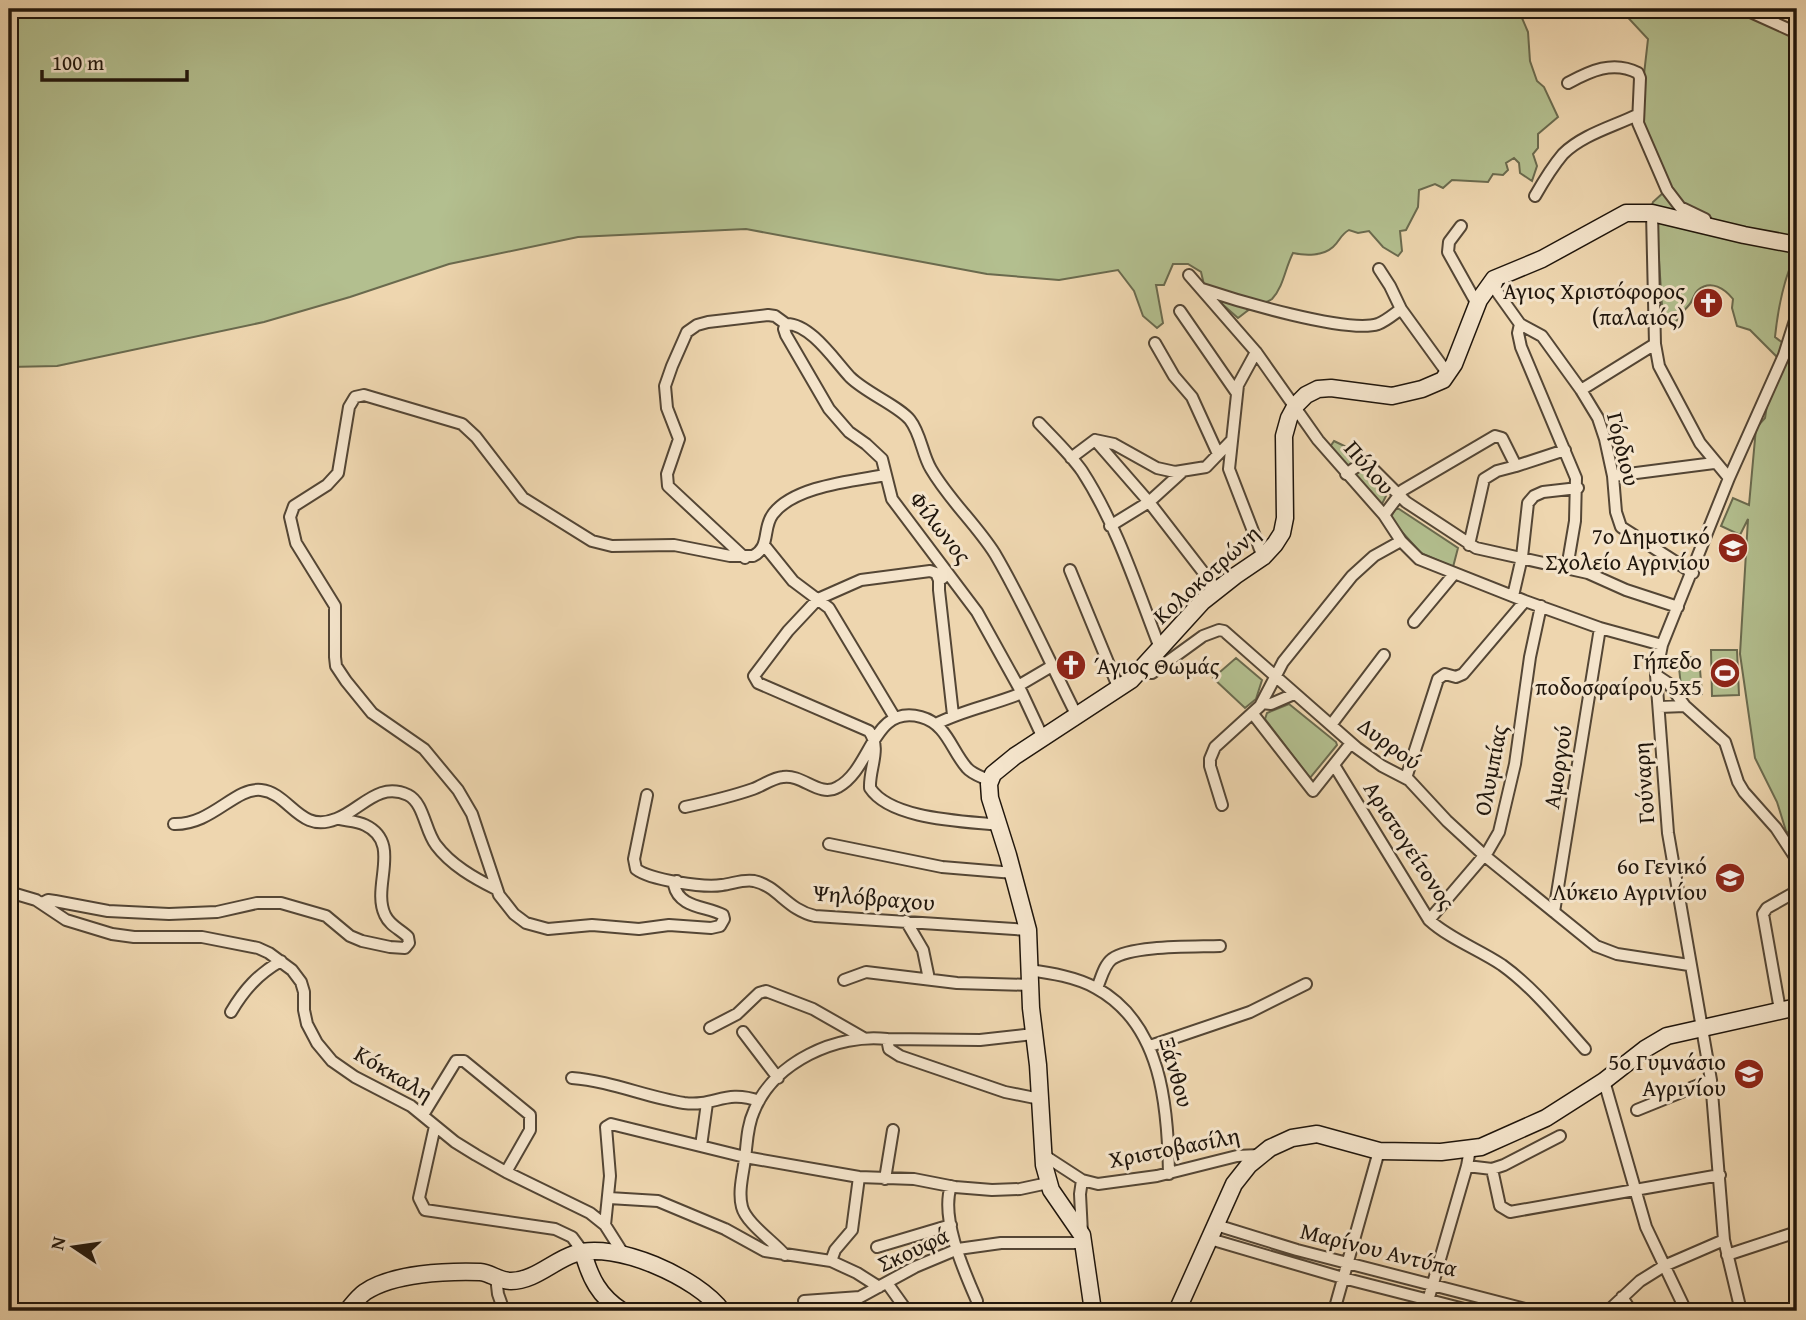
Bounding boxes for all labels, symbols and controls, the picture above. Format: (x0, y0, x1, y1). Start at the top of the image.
scale bar (42, 38, 187, 82)
text: 100 m (52, 47, 104, 78)
place label: Άγιος Χριστόφορος (παλαιός) (1500, 274, 1685, 333)
church icon: Άγιος Χριστόφορος (παλαιός) (1691, 286, 1725, 320)
street label: Γόρδιου (1599, 409, 1649, 489)
street label: Πύλου (1337, 433, 1403, 501)
street label: Φίλωνος (902, 484, 980, 571)
street label: Κολοκοτρώνη (1145, 517, 1267, 631)
place label: 7ο Δημοτικό Σχολείο Αγρινίου (1545, 519, 1710, 578)
school or university icon: 7ο Δημοτικό Σχολείο Αγρινίου (1716, 531, 1750, 565)
place label: Γήπεδο ποδοσφαίρου 5x5 (1535, 644, 1702, 703)
church icon: Άγιος Θωμάς (1054, 648, 1088, 682)
place label: Άγιος Θωμάς (1094, 649, 1220, 682)
sports icon: Γήπεδο ποδοσφαίρου 5x5 (1708, 656, 1742, 690)
street label: Δυρρού (1352, 709, 1428, 777)
street label: Ολυμπίας (1465, 721, 1515, 818)
street label: Αμοργού (1534, 723, 1580, 811)
street label: Γούναρη (1624, 741, 1662, 825)
street label: Αριστογείτονος (1356, 774, 1464, 916)
place label: 6ο Γενικό Λύκειο Αγρινίου (1552, 849, 1707, 908)
school or university icon: 6ο Γενικό Λύκειο Αγρινίου (1713, 861, 1747, 895)
street label: Ψηλόβραχου (811, 875, 936, 919)
street label: Ξάνθου (1151, 1033, 1203, 1111)
street label: Κόκκαλη (348, 1037, 440, 1109)
place label: 5ο Γυμνάσιο Αγρινίου (1608, 1045, 1726, 1104)
school or university icon: 5ο Γυμνάσιο Αγρινίου (1732, 1057, 1766, 1091)
street label: Χριστοβασίλη (1106, 1118, 1242, 1176)
north arrow (38, 1212, 108, 1282)
street label: Μαρίνου Αντύπα (1297, 1214, 1461, 1284)
street label: Σκουφά (872, 1218, 954, 1280)
text: N (42, 1234, 73, 1253)

